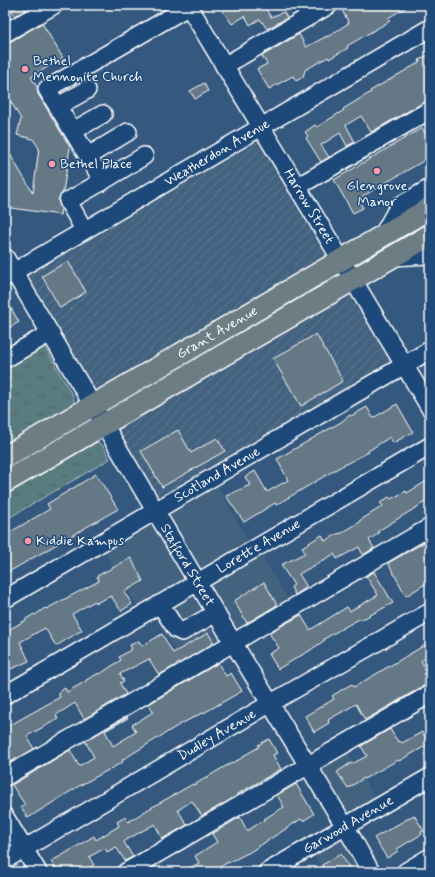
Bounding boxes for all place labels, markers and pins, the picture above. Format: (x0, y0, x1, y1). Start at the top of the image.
place label: Bethel Mennonite Church (33, 52, 143, 86)
marker: Bethel Mennonite Church (20, 64, 30, 74)
place label: Bethel Place (60, 155, 132, 173)
marker: Bethel Place (47, 159, 57, 169)
marker: Glengrove Manor (372, 166, 382, 176)
place label: Glengrove Manor (347, 177, 408, 211)
place label: Kiddie Kampus (36, 532, 124, 550)
marker: Kiddie Kampus (23, 536, 33, 546)

